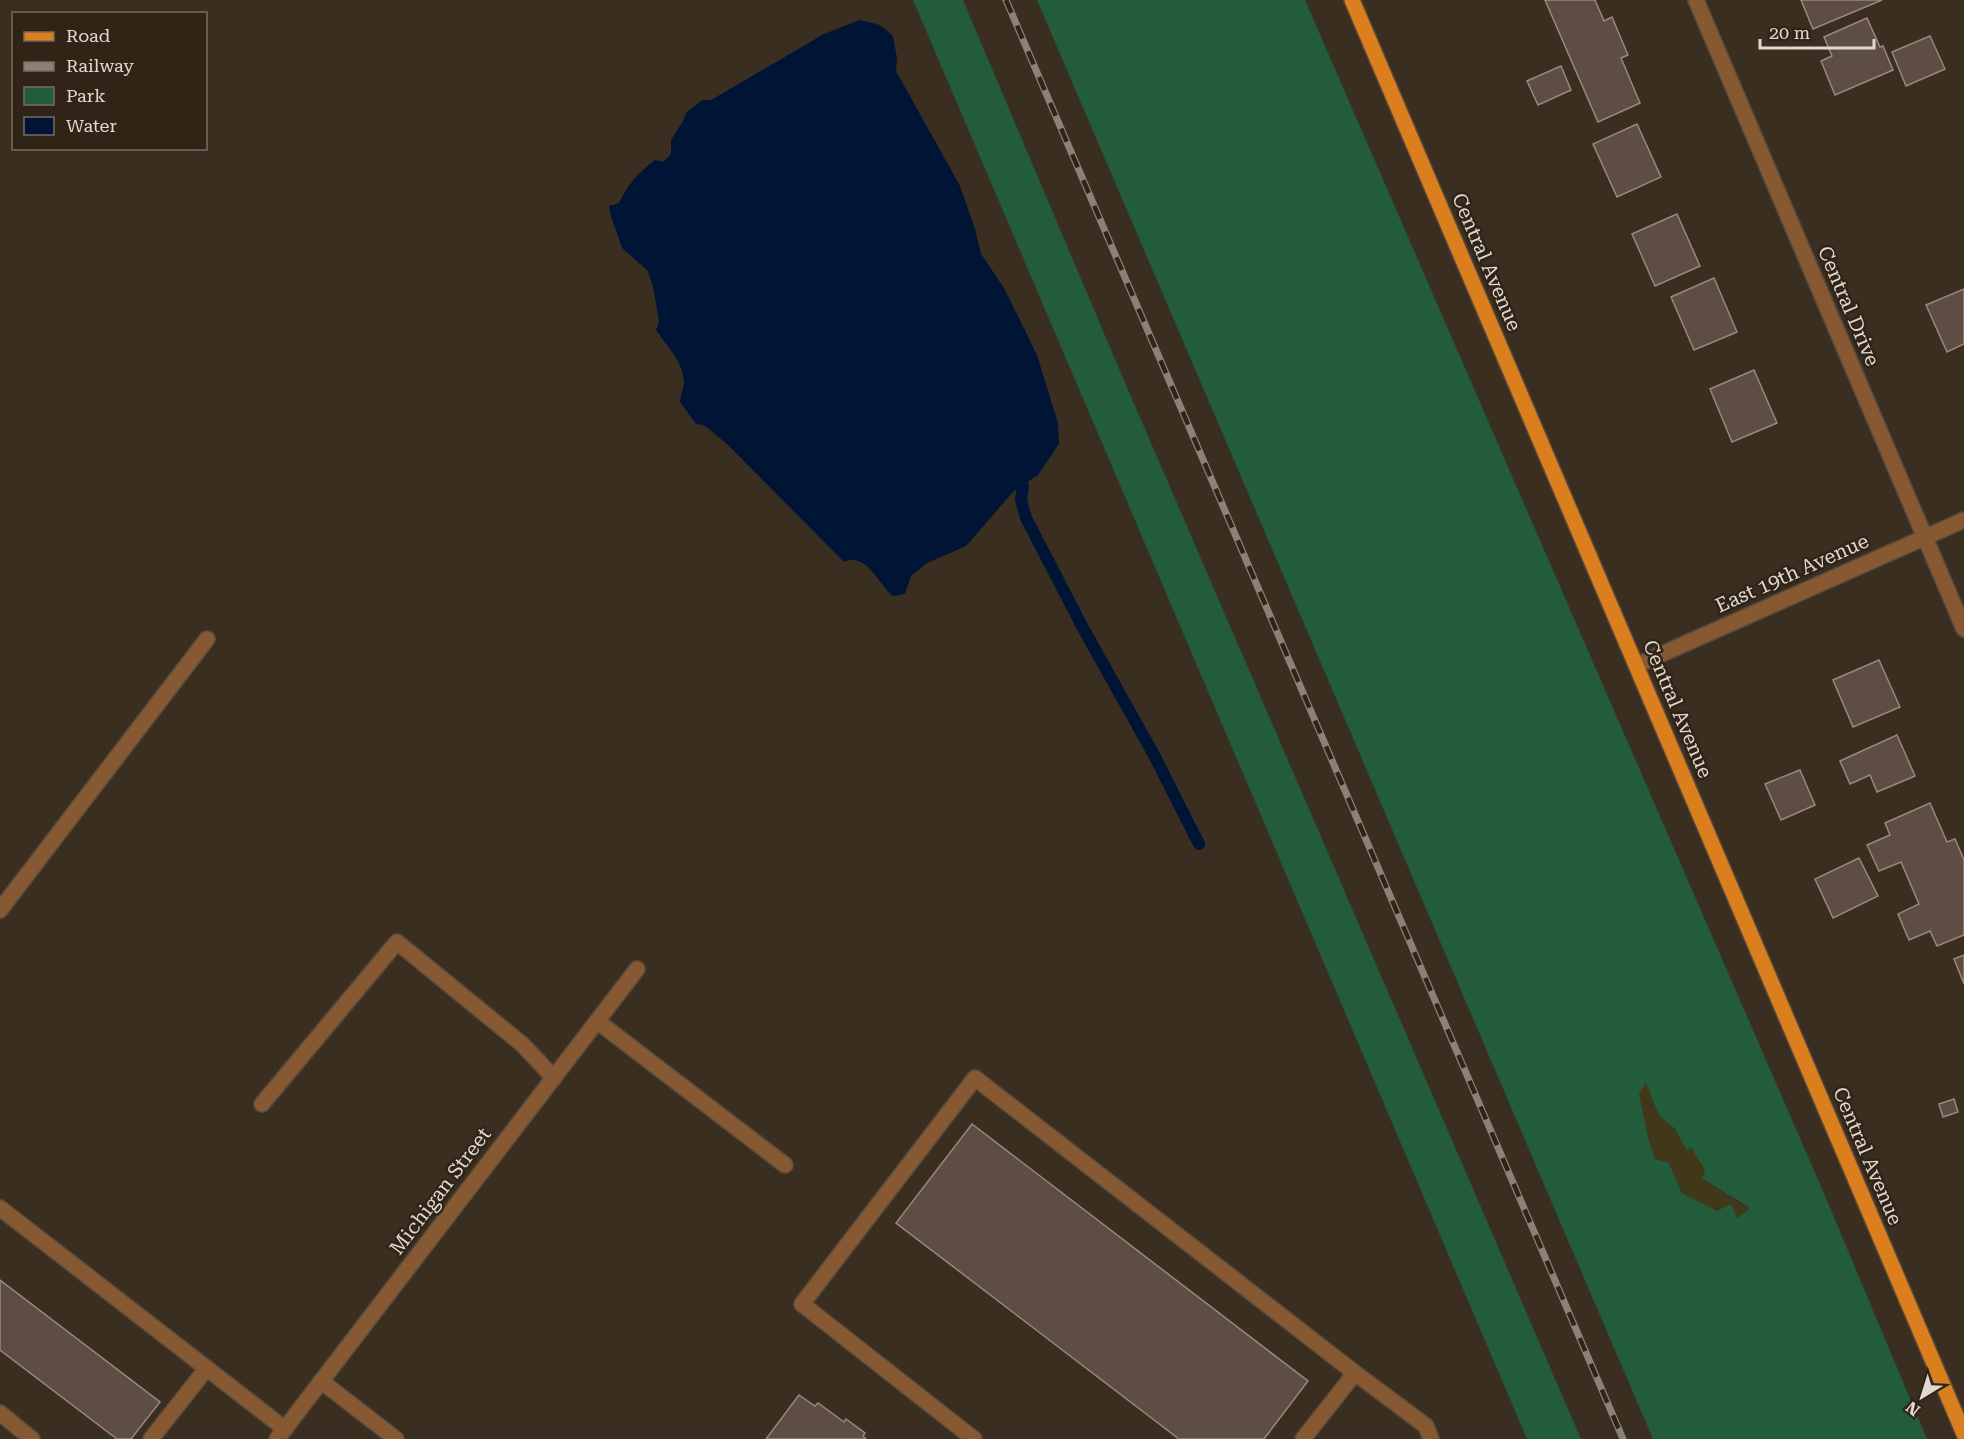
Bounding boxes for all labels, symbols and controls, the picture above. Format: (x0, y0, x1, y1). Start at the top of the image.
legend (12, 12, 207, 150)
scale bar (1760, 12, 1874, 50)
text: 20 m (1769, 22, 1810, 43)
text: Road (66, 25, 111, 46)
text: Railway (66, 55, 134, 76)
text: Park (66, 85, 106, 106)
text: Water (66, 115, 117, 136)
street label: Central Avenue (1447, 189, 1527, 335)
street label: Central Drive (1813, 242, 1885, 370)
street label: East 19th Avenue (1712, 528, 1872, 618)
street label: Central Avenue (1638, 636, 1718, 782)
street label: Central Avenue (1828, 1083, 1908, 1229)
street label: Michigan Street (384, 1122, 496, 1259)
north arrow (1892, 1367, 1952, 1427)
text: N (1902, 1397, 1924, 1420)

